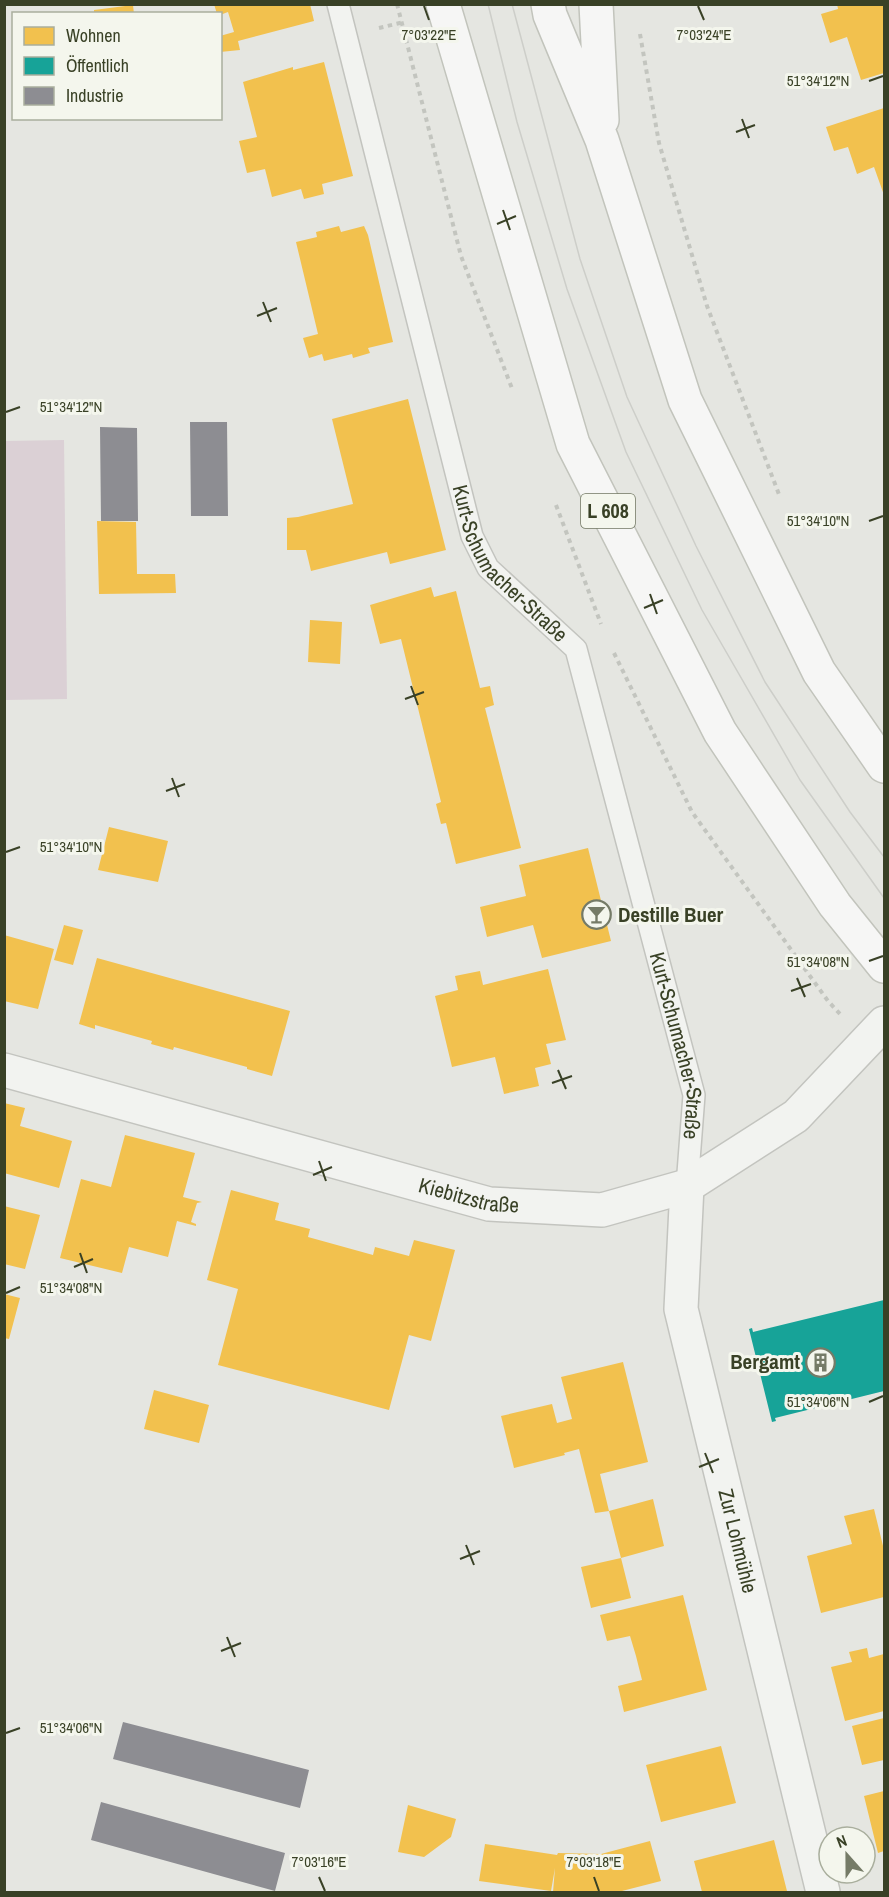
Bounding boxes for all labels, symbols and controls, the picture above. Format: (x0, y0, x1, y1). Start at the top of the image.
legend (12, 12, 222, 120)
text: Wohnen (66, 23, 121, 48)
text: 7°03'22"E (401, 24, 457, 45)
text: 7°03'24"E (676, 24, 732, 45)
text: Öffentlich (66, 53, 129, 78)
text: 51°34'12"N (787, 70, 849, 91)
text: Industrie (66, 83, 123, 108)
text: 51°34'12"N (40, 396, 102, 417)
street label: Kurt-Schumacher-Straße (446, 482, 574, 648)
road number: L 608 (581, 494, 635, 528)
text: 51°34'10"N (787, 510, 849, 531)
text: 51°34'10"N (40, 836, 102, 857)
bar icon: Destille Buer (581, 899, 613, 931)
place label: Destille Buer (618, 900, 724, 929)
street label: Kurt-Schumacher-Straße (643, 949, 710, 1140)
text: 51°34'08"N (787, 951, 849, 972)
street label: Kiebitzstraße (415, 1170, 520, 1220)
text: 51°34'08"N (40, 1277, 102, 1298)
building icon: Bergamt (805, 1346, 837, 1378)
place label: Bergamt (730, 1347, 800, 1376)
text: 51°34'06"N (787, 1391, 849, 1412)
street label: Zur Lohmühle (711, 1486, 765, 1596)
text: 51°34'06"N (40, 1717, 102, 1738)
north arrow (817, 1825, 877, 1885)
text: N (833, 1829, 850, 1853)
text: 7°03'16"E (291, 1851, 347, 1872)
text: 7°03'18"E (566, 1851, 622, 1872)

